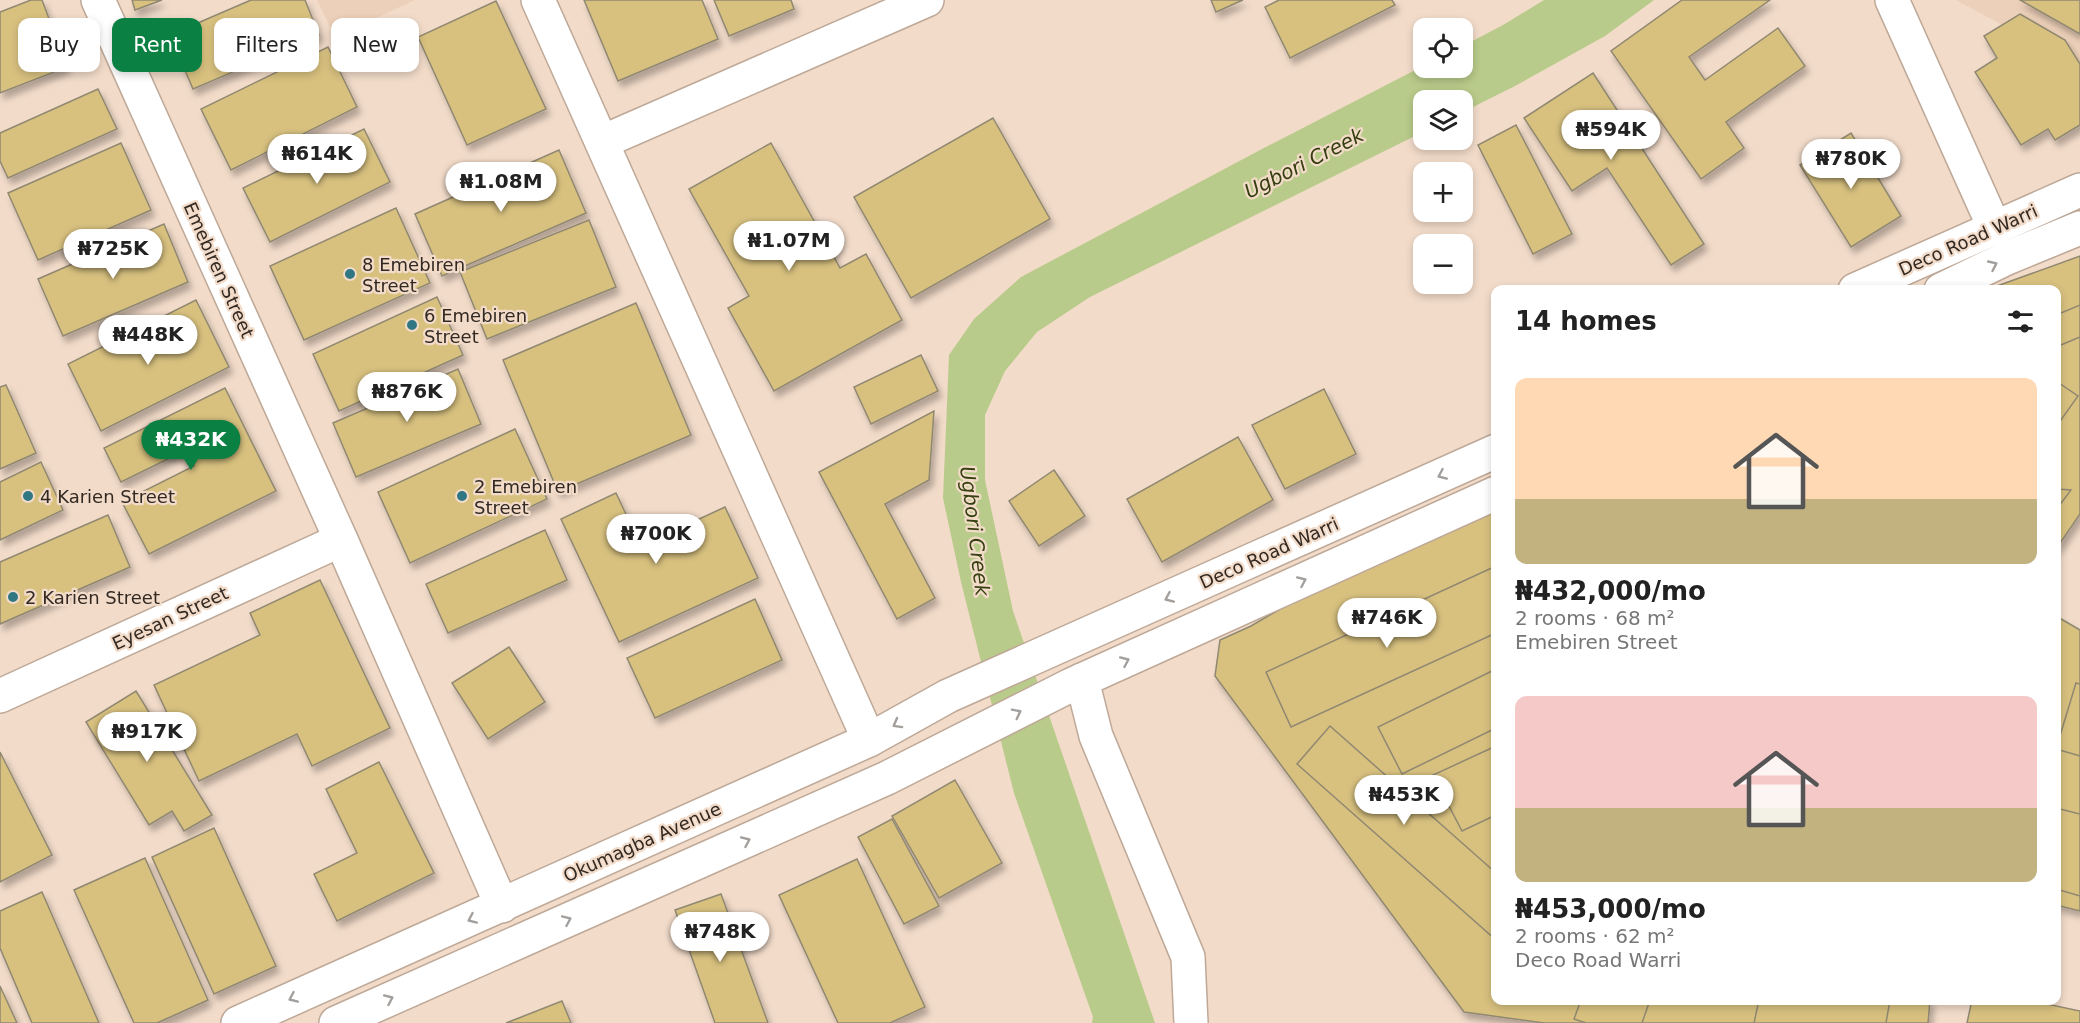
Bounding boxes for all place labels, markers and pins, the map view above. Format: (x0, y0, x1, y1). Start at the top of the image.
pin: ₦594K (1569, 110, 1653, 161)
pin: ₦614K (275, 134, 359, 185)
pin: ₦780K (1809, 139, 1893, 190)
pin: ₦1.08M (452, 162, 550, 213)
pin: ₦1.07M (740, 221, 838, 272)
pin: ₦725K (71, 229, 155, 280)
place label: 8 Emebiren Street (362, 254, 465, 296)
marker: 8 Emebiren Street (343, 267, 357, 281)
place label: 6 Emebiren Street (424, 305, 527, 347)
pin: ₦448K (106, 315, 190, 366)
marker: 6 Emebiren Street (405, 318, 419, 332)
pin: ₦876K (365, 372, 449, 423)
pin: ₦432K (149, 420, 233, 471)
place label: 2 Emebiren Street (474, 476, 577, 518)
place label: 4 Karien Street (40, 486, 175, 507)
marker: 4 Karien Street (21, 489, 35, 503)
marker: 2 Emebiren Street (455, 489, 469, 503)
pin: ₦700K (614, 514, 698, 565)
place label: 2 Karien Street (25, 587, 160, 608)
marker: 2 Karien Street (6, 590, 20, 604)
pin: ₦746K (1345, 598, 1429, 649)
pin: ₦917K (105, 712, 189, 763)
pin: ₦453K (1362, 775, 1446, 826)
pin: ₦748K (678, 912, 762, 963)

